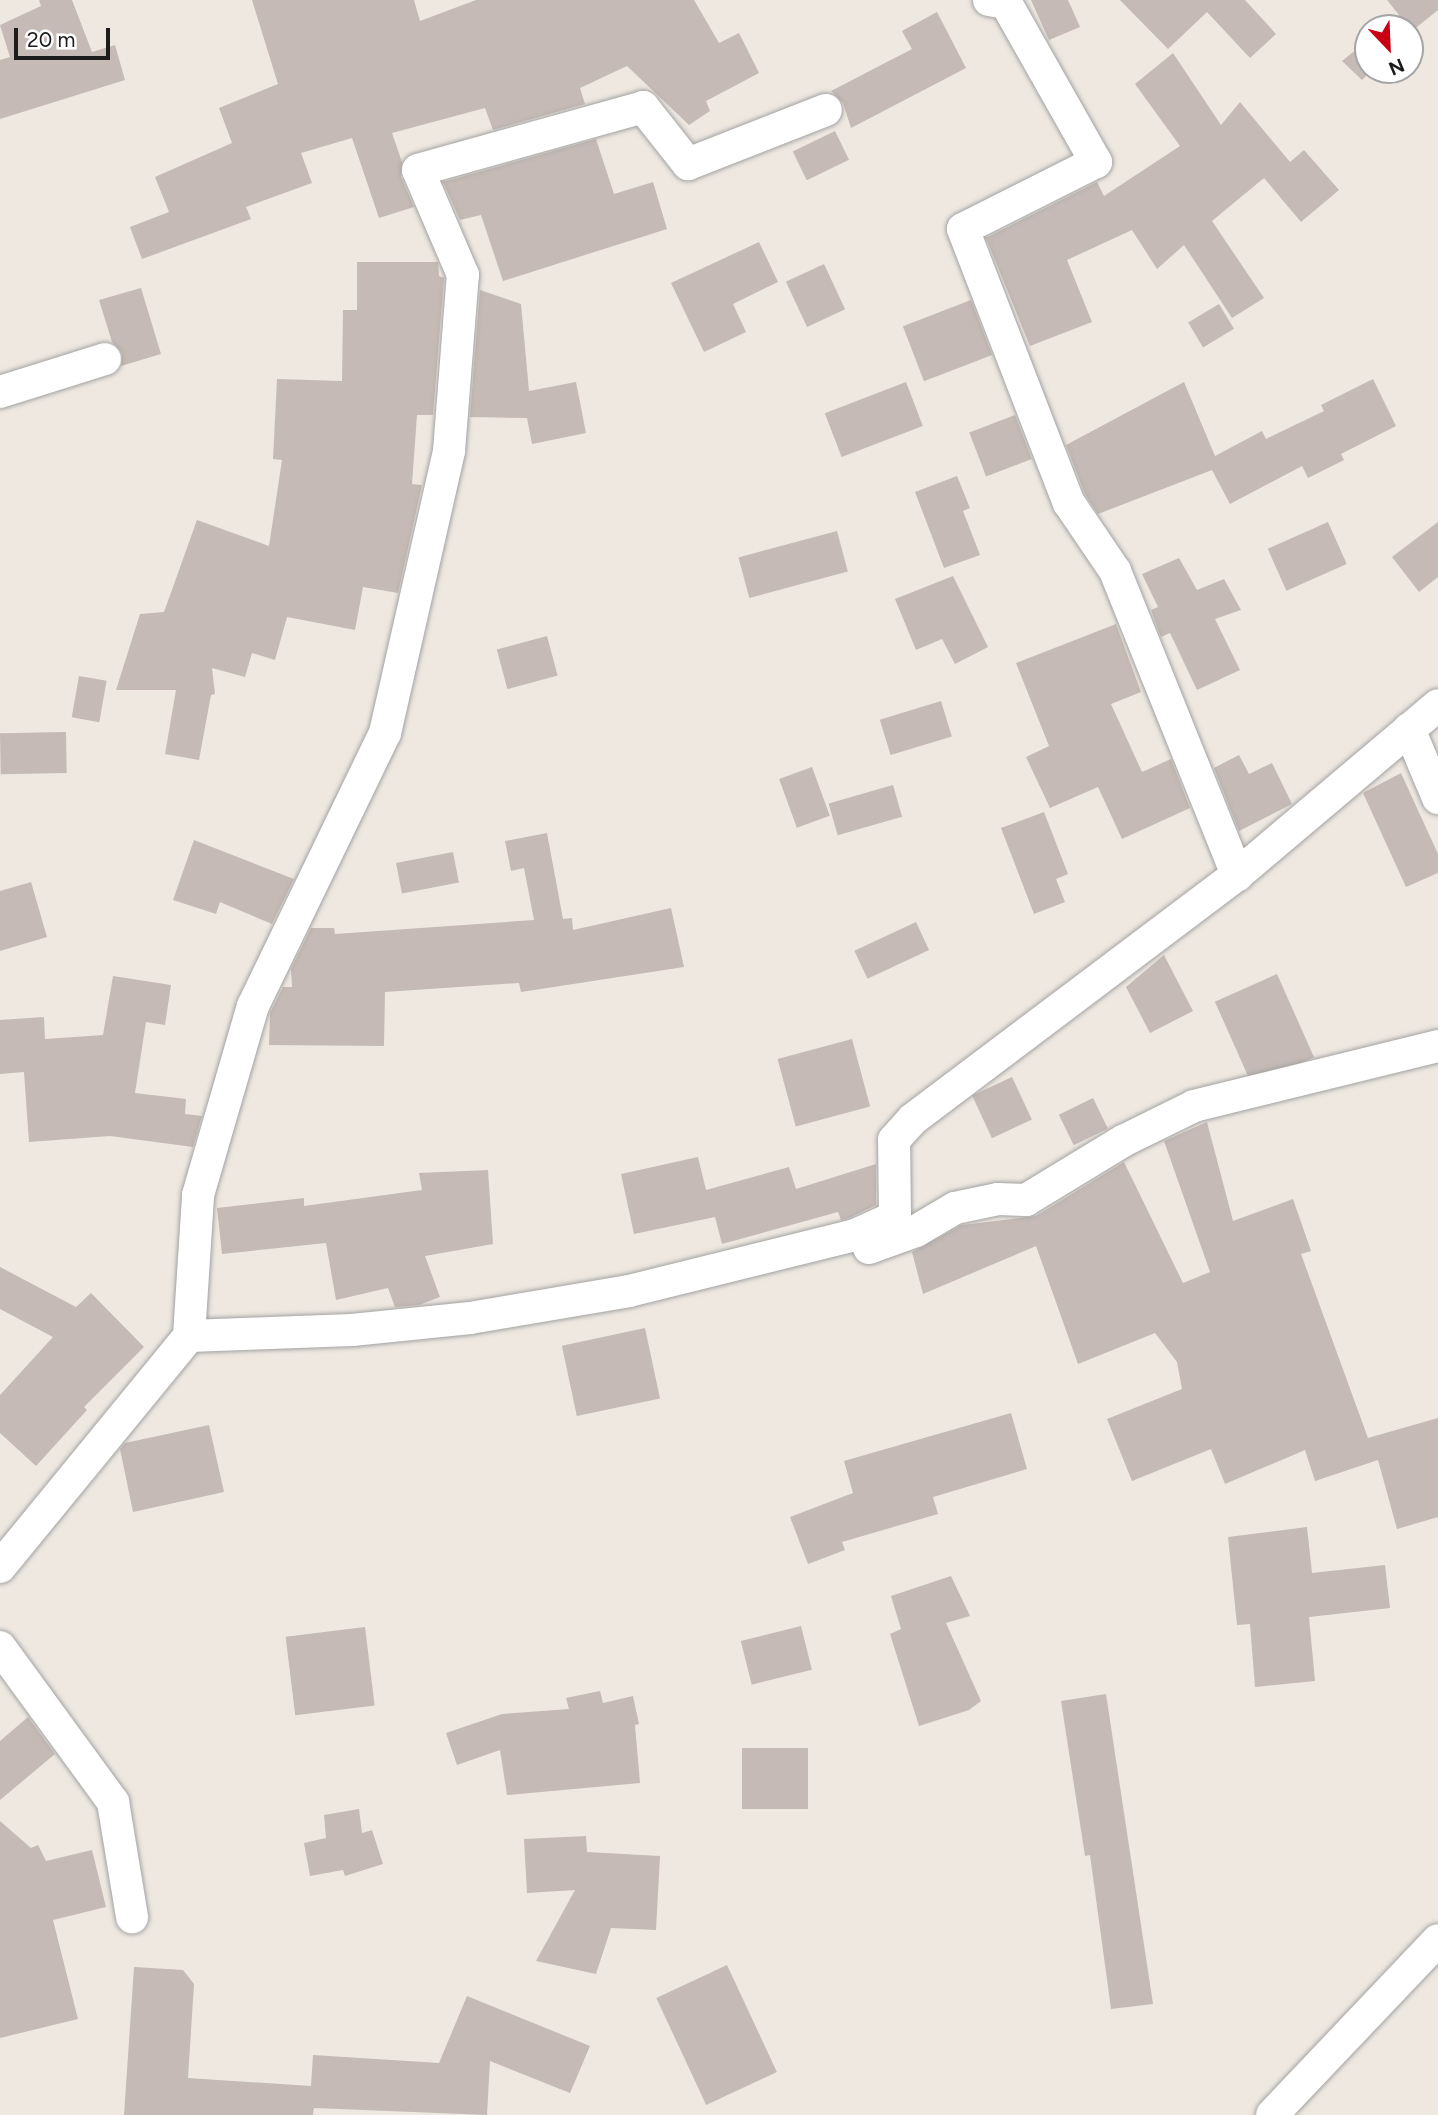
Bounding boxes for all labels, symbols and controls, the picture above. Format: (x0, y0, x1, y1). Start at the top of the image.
scale bar (18, 14, 114, 58)
north arrow (1354, 14, 1424, 84)
text: 20 m (27, 27, 75, 52)
text: N (1385, 53, 1408, 80)

